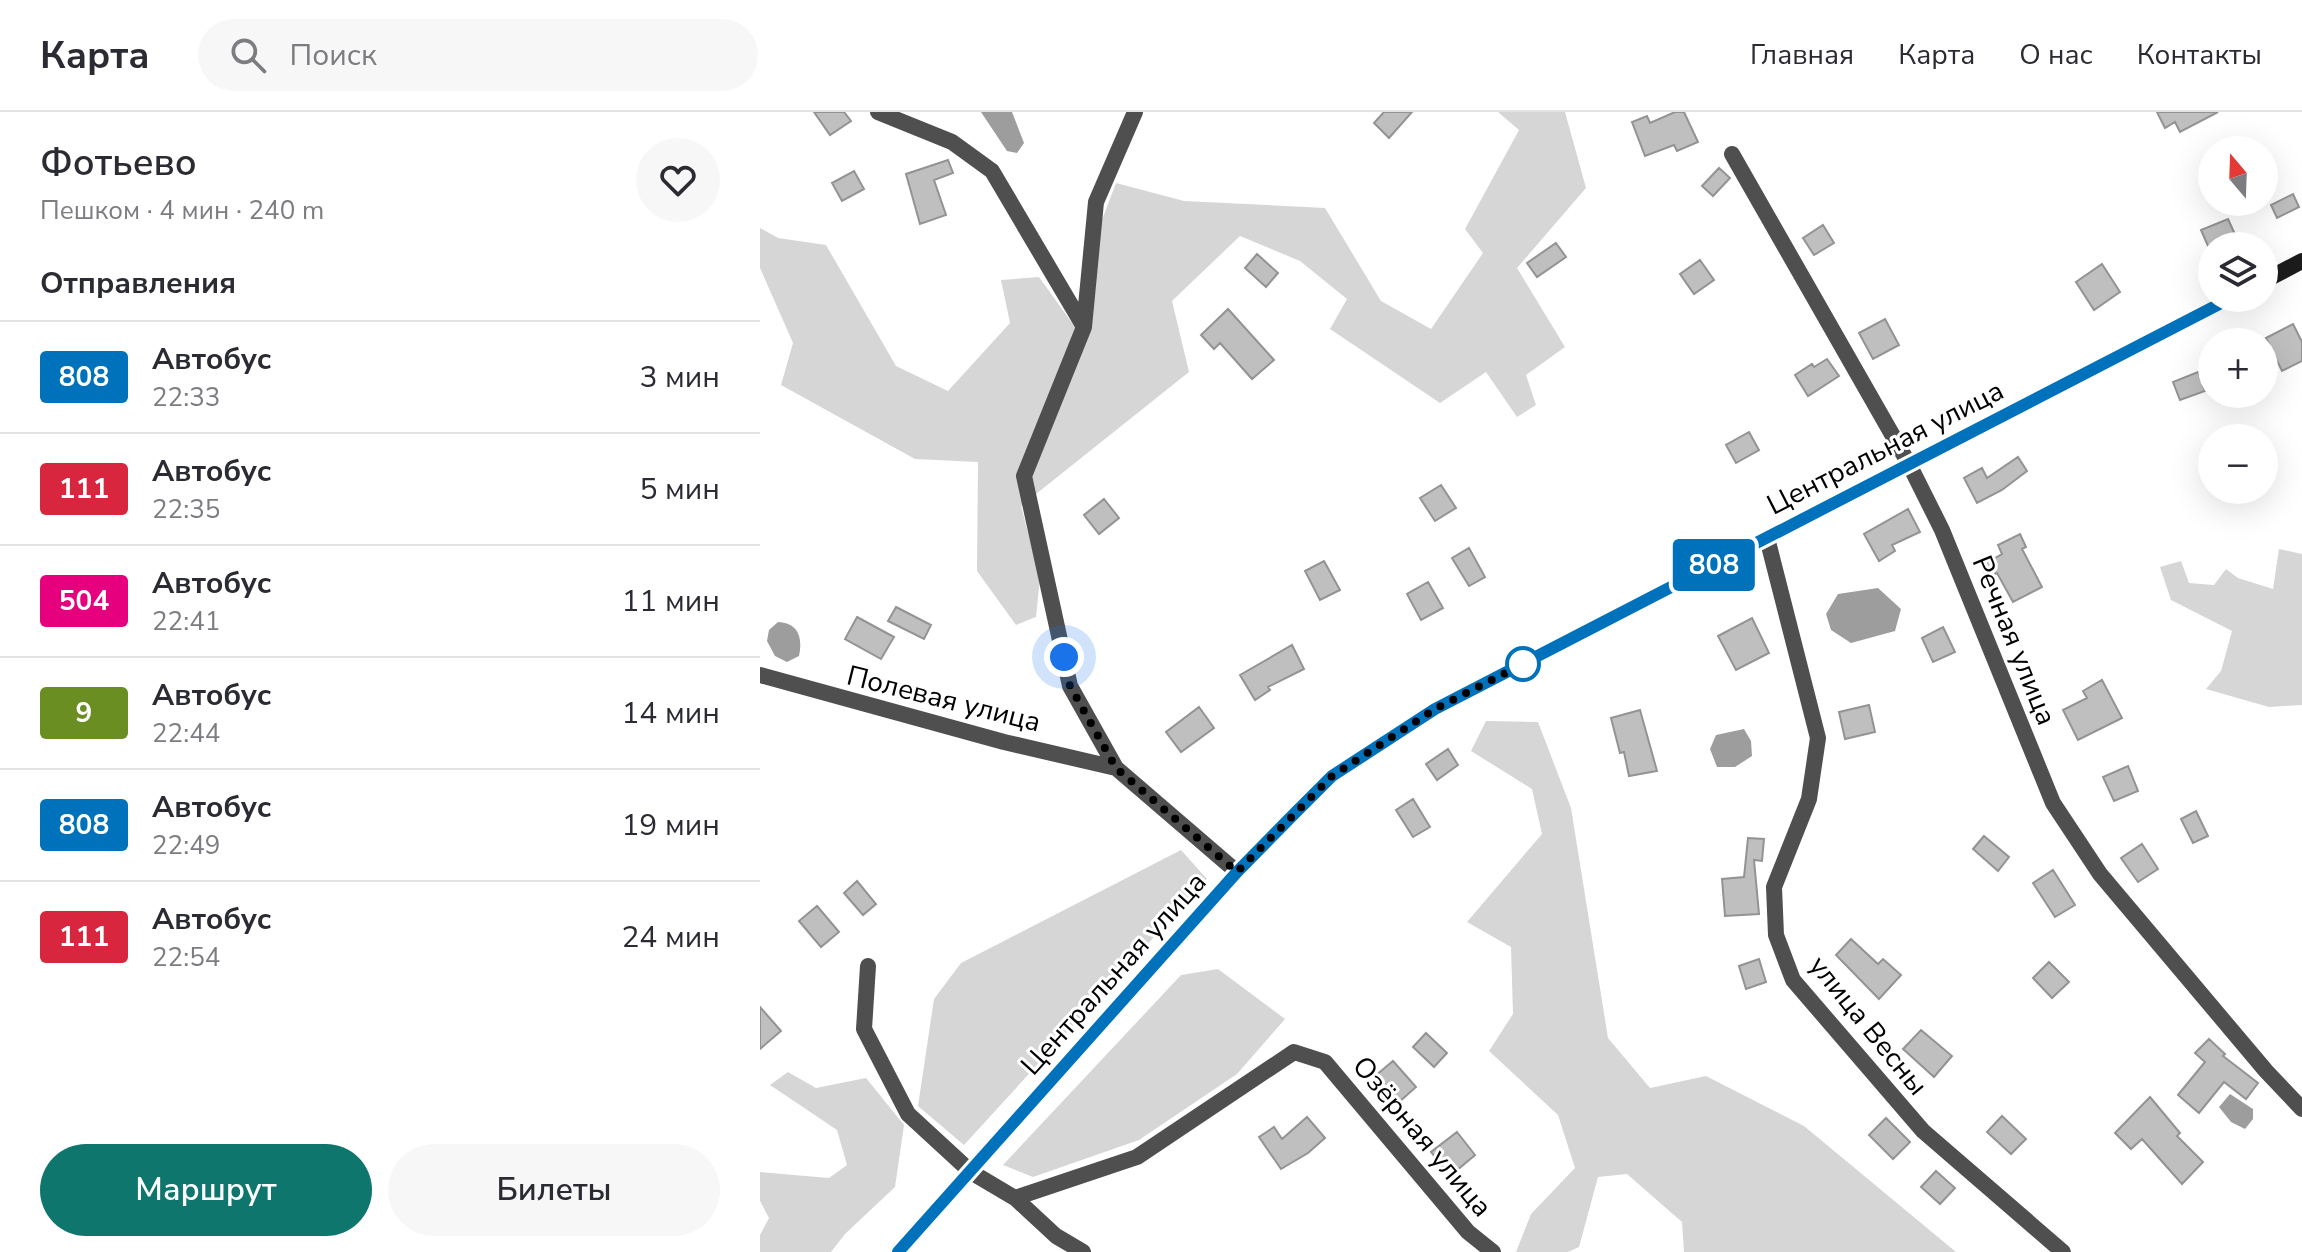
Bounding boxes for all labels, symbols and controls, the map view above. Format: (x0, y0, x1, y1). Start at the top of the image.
search box (198, 19, 758, 91)
text: Карта (40, 30, 150, 81)
icon: search (226, 33, 270, 77)
text: Поиск (290, 35, 377, 76)
text: Главная (1750, 36, 1854, 74)
text: Карта (1898, 36, 1975, 74)
text: О нас (2019, 36, 2093, 74)
text: Контакты (2137, 36, 2262, 74)
north arrow (2198, 136, 2278, 216)
map controls (2198, 136, 2278, 504)
text: Фотьево (40, 137, 197, 188)
button: heart (636, 138, 720, 222)
text: Пешком · 4 мин · 240 m (40, 193, 324, 228)
button: layers (2198, 232, 2278, 312)
text: Отправления (40, 263, 236, 304)
button: + (2198, 328, 2278, 408)
text: Автобус (152, 339, 271, 380)
text: 3 мин (639, 357, 720, 398)
text: 808 (59, 358, 109, 396)
street label: Центральная улица (1761, 372, 2010, 524)
text: 22:33 (152, 380, 220, 415)
button: − (2198, 424, 2278, 504)
text: Автобус (152, 451, 271, 492)
text: 5 мин (639, 469, 720, 510)
text: 111 (59, 470, 109, 508)
text: 22:35 (152, 492, 220, 527)
line badge: 808 (1668, 539, 1760, 591)
text: 808 (1689, 546, 1739, 584)
street label: Речная улица (1963, 550, 2065, 731)
text: Автобус (152, 563, 271, 604)
text: 11 мин (621, 581, 720, 622)
text: 504 (59, 582, 109, 620)
text: 22:41 (152, 604, 220, 639)
your location (1044, 637, 1084, 677)
unlabelled marker (1506, 647, 1540, 681)
street label: Полевая улица (843, 656, 1045, 741)
text: Автобус (152, 675, 271, 716)
text: 14 мин (621, 693, 720, 734)
text: 9 (76, 694, 92, 732)
text: 22:44 (152, 716, 220, 751)
text: Автобус (152, 787, 271, 828)
text: 19 мин (621, 805, 720, 846)
text: 808 (59, 806, 109, 844)
text: 22:49 (152, 828, 220, 863)
street label: Центральная улица (1012, 864, 1215, 1083)
text: Автобус (152, 899, 271, 940)
text: 24 мин (621, 917, 720, 958)
text: 111 (59, 918, 109, 956)
text: 22:54 (152, 940, 220, 975)
street label: улица Весны (1800, 948, 1936, 1103)
street label: Озёрная улица (1344, 1048, 1501, 1225)
button: Маршрут (40, 1144, 372, 1236)
button: Билеты (388, 1144, 720, 1236)

